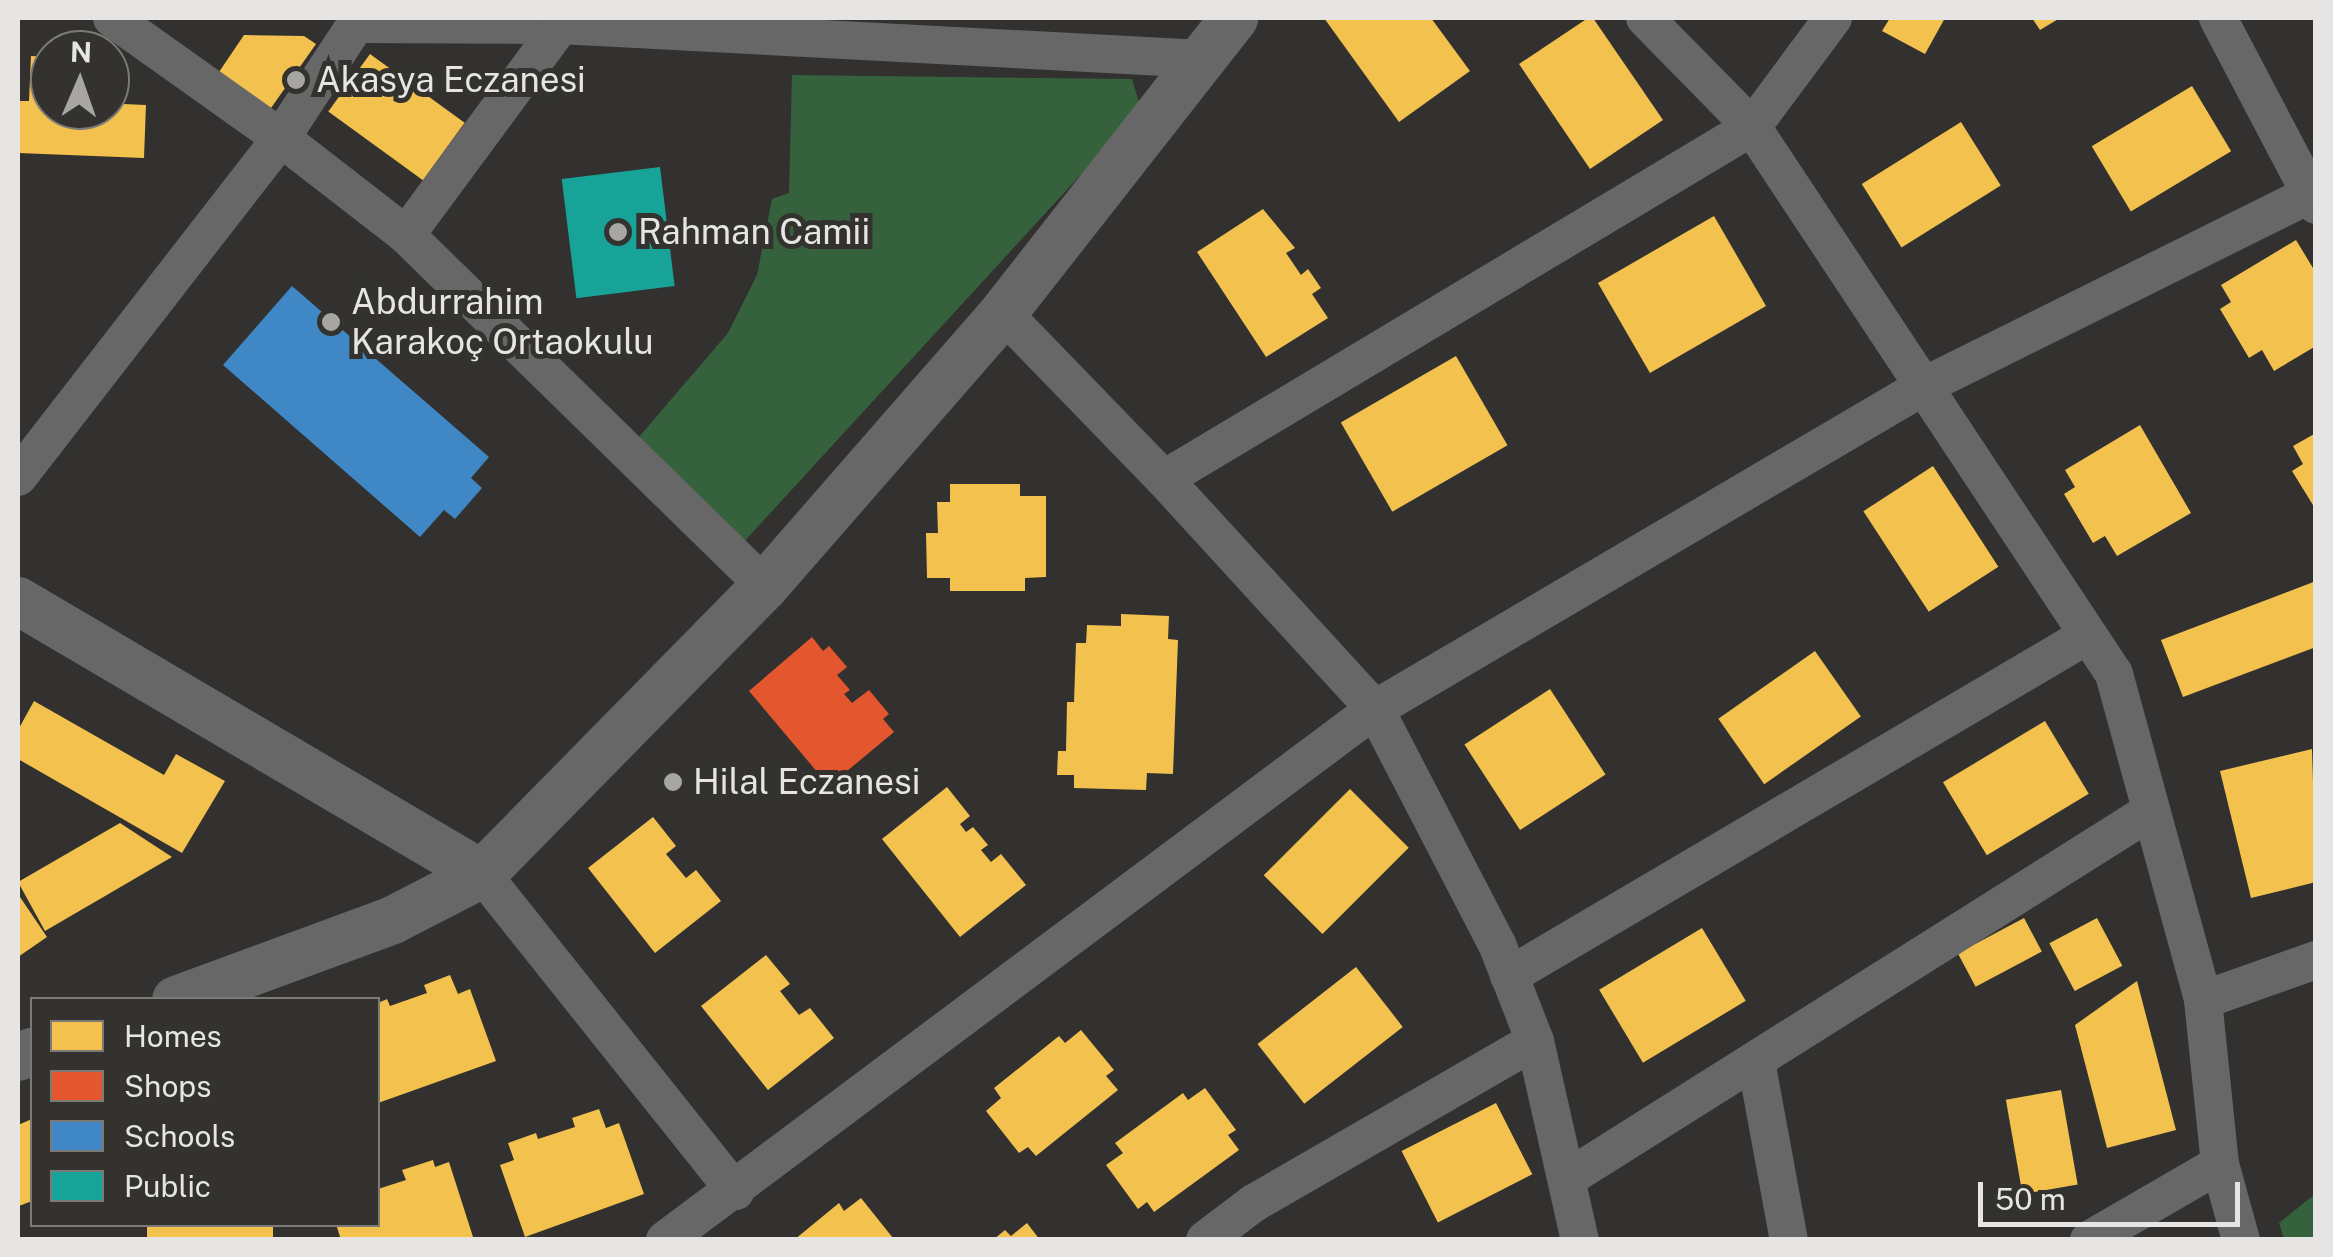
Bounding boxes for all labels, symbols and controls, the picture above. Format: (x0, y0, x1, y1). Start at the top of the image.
north arrow (30, 30, 130, 130)
text: N (69, 35, 93, 68)
place label: Akasya Eczanesi (316, 59, 586, 101)
marker: Akasya Eczanesi (285, 69, 307, 91)
place label: Rahman Camii (638, 211, 870, 253)
marker: Rahman Camii (607, 221, 629, 243)
place label: Abdurrahim Karakoç Ortaokulu (351, 281, 654, 363)
marker: Abdurrahim Karakoç Ortaokulu (320, 311, 342, 333)
place label: Hilal Eczanesi (693, 761, 920, 803)
marker: Hilal Eczanesi (662, 771, 684, 793)
legend (30, 997, 380, 1227)
text: Homes (124, 1018, 222, 1054)
text: Shops (124, 1068, 211, 1104)
text: Schools (124, 1118, 235, 1154)
scale bar (1983, 1162, 2246, 1224)
text: Public (124, 1168, 211, 1204)
text: 50 m (1995, 1181, 2066, 1217)

